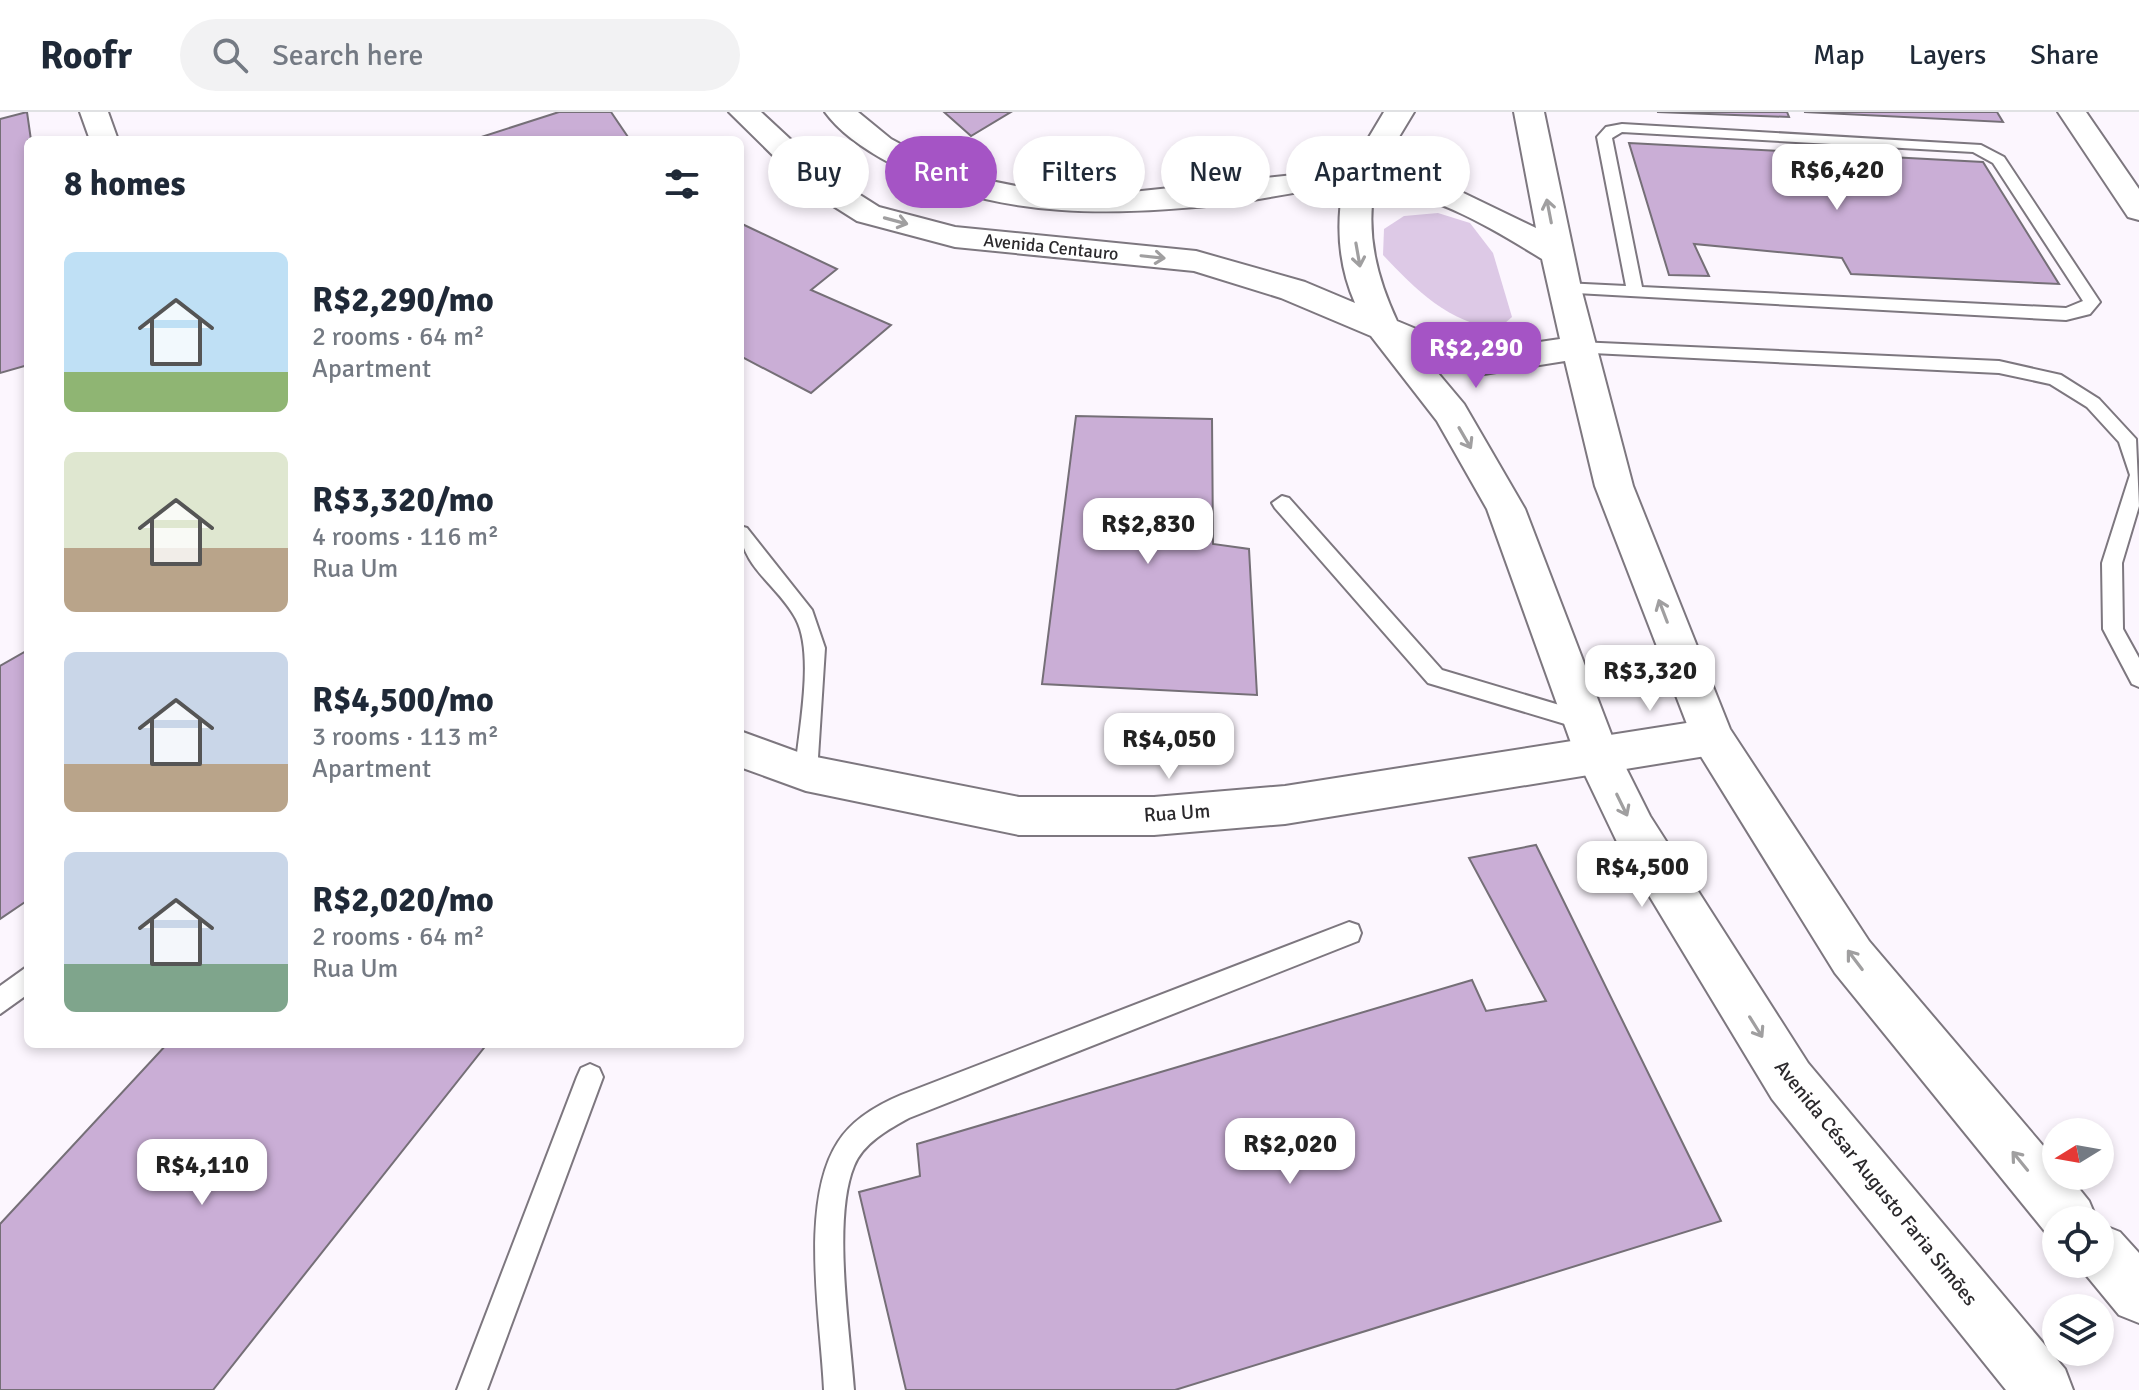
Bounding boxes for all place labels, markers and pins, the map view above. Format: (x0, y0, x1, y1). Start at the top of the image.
pin: R$6,420 (1763, 144, 1911, 212)
pin: R$2,290 (1402, 322, 1550, 390)
pin: R$2,830 (1074, 498, 1222, 566)
pin: R$3,320 (1576, 645, 1724, 713)
pin: R$4,050 (1095, 713, 1243, 781)
pin: R$4,500 (1568, 841, 1716, 909)
pin: R$2,020 (1216, 1118, 1364, 1186)
pin: R$4,110 (128, 1139, 276, 1207)

